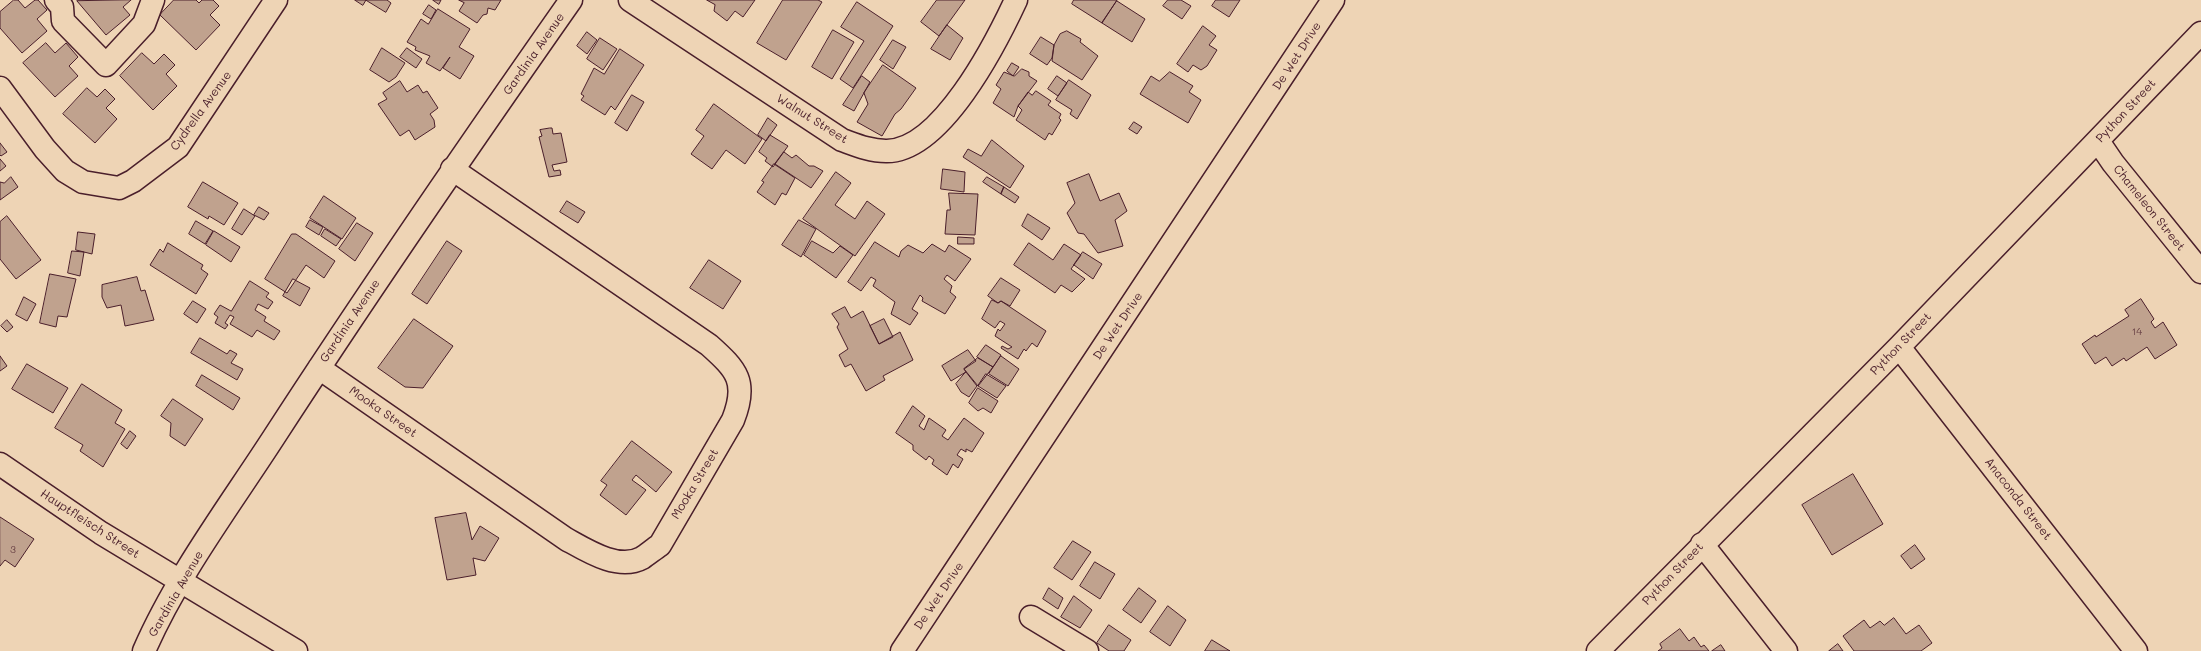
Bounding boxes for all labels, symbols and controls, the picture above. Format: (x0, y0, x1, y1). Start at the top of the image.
street label: Gardinia Avenue (500, 10, 568, 98)
street label: De Wet Drive (1270, 19, 1324, 93)
street label: Cydrella Avenue (167, 68, 235, 154)
street label: Python Street (2093, 76, 2159, 146)
street label: Walnut Street (774, 91, 850, 147)
street label: Chameleon Street (2110, 162, 2188, 254)
street label: Gardinia Avenue (317, 277, 383, 365)
street label: De Wet Drive (1090, 290, 1146, 362)
street label: Python Street (1868, 310, 1934, 378)
house number: 14 (2132, 326, 2142, 338)
street label: Mooka Street (346, 383, 420, 441)
street label: Mooka Street (668, 446, 722, 522)
street label: Anaconda Street (1981, 455, 2055, 543)
street label: Hauptfleisch Street (38, 486, 142, 562)
street label: Python Street (1640, 540, 1706, 608)
house number: 3 (10, 544, 16, 556)
street label: Gardinia Avenue (146, 548, 206, 640)
street label: De Wet Drive (911, 560, 967, 632)

